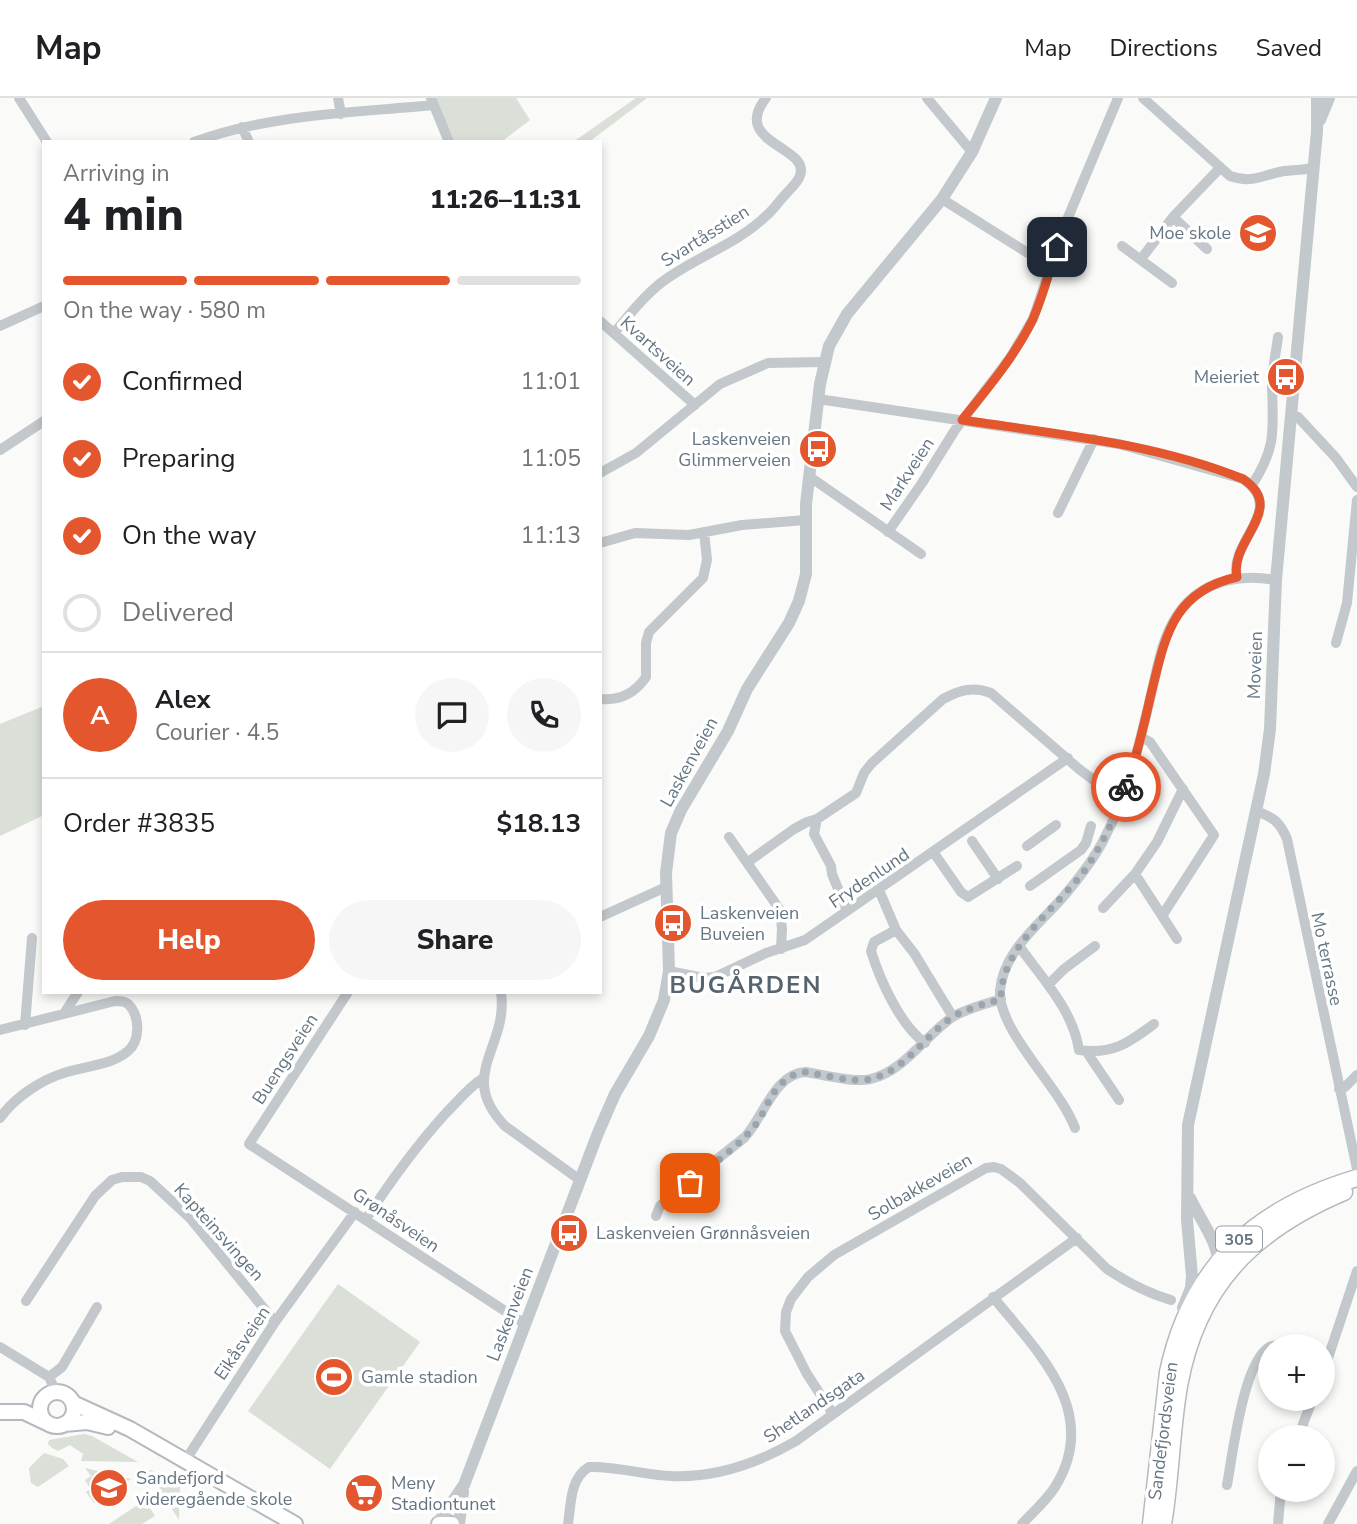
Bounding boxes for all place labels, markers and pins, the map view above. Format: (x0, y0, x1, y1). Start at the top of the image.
school or university icon: Moe skole (1237, 212, 1279, 254)
pin (1027, 217, 1087, 277)
place label: Moe skole (1149, 221, 1231, 245)
bus stop icon: Meieriet (1265, 356, 1307, 398)
place label: Meieriet (1194, 365, 1260, 389)
place label: Laskenveien Glimmerveien (678, 427, 791, 472)
bus stop icon: Laskenveien Glimmerveien (797, 428, 839, 470)
place label: Laskenveien Buveien (700, 901, 799, 946)
bus stop icon: Laskenveien Buveien (652, 902, 694, 944)
pin (660, 1153, 720, 1213)
bus stop icon: Laskenveien Grønnåsveien (548, 1212, 590, 1254)
place label: Laskenveien Grønnåsveien (596, 1221, 810, 1245)
sports icon: Gamle stadion (313, 1356, 355, 1398)
place label: Gamle stadion (361, 1365, 478, 1389)
place label: Sandefjord videregående skole (136, 1466, 292, 1511)
school or university icon: Sandefjord videregående skole (88, 1467, 130, 1509)
place label: Meny Stadiontunet (391, 1471, 496, 1516)
supermarket icon: Meny Stadiontunet (343, 1472, 385, 1514)

